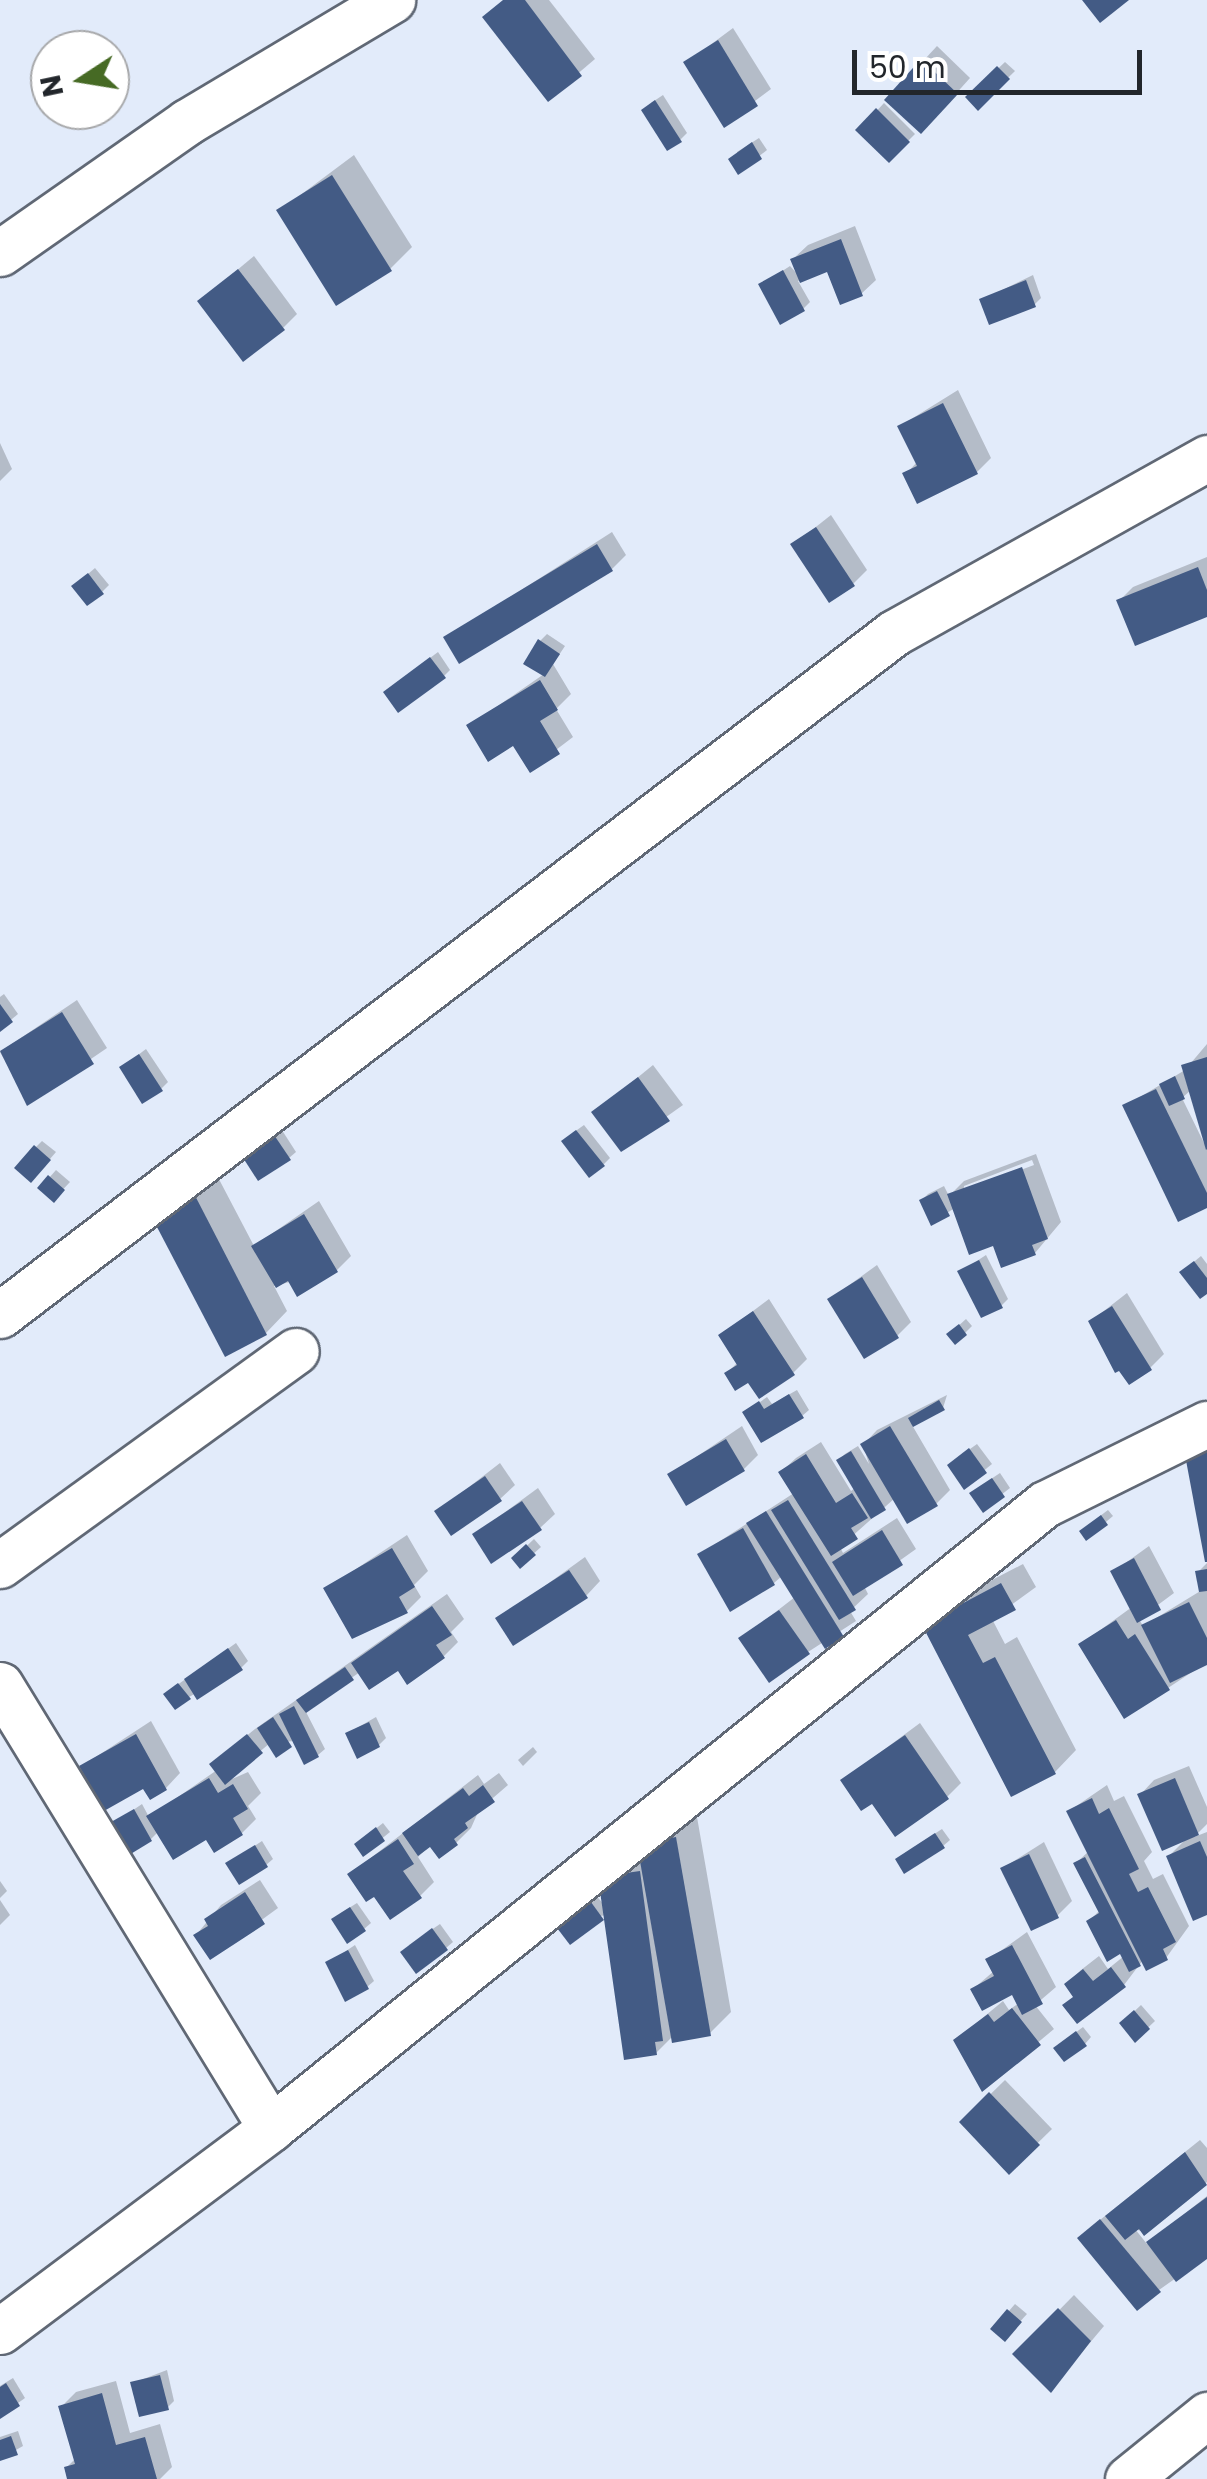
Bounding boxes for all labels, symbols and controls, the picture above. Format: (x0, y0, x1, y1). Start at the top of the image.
north arrow (30, 30, 130, 130)
scale bar (857, 30, 1147, 92)
text: 50 m (869, 46, 946, 89)
text: N (31, 72, 73, 100)

